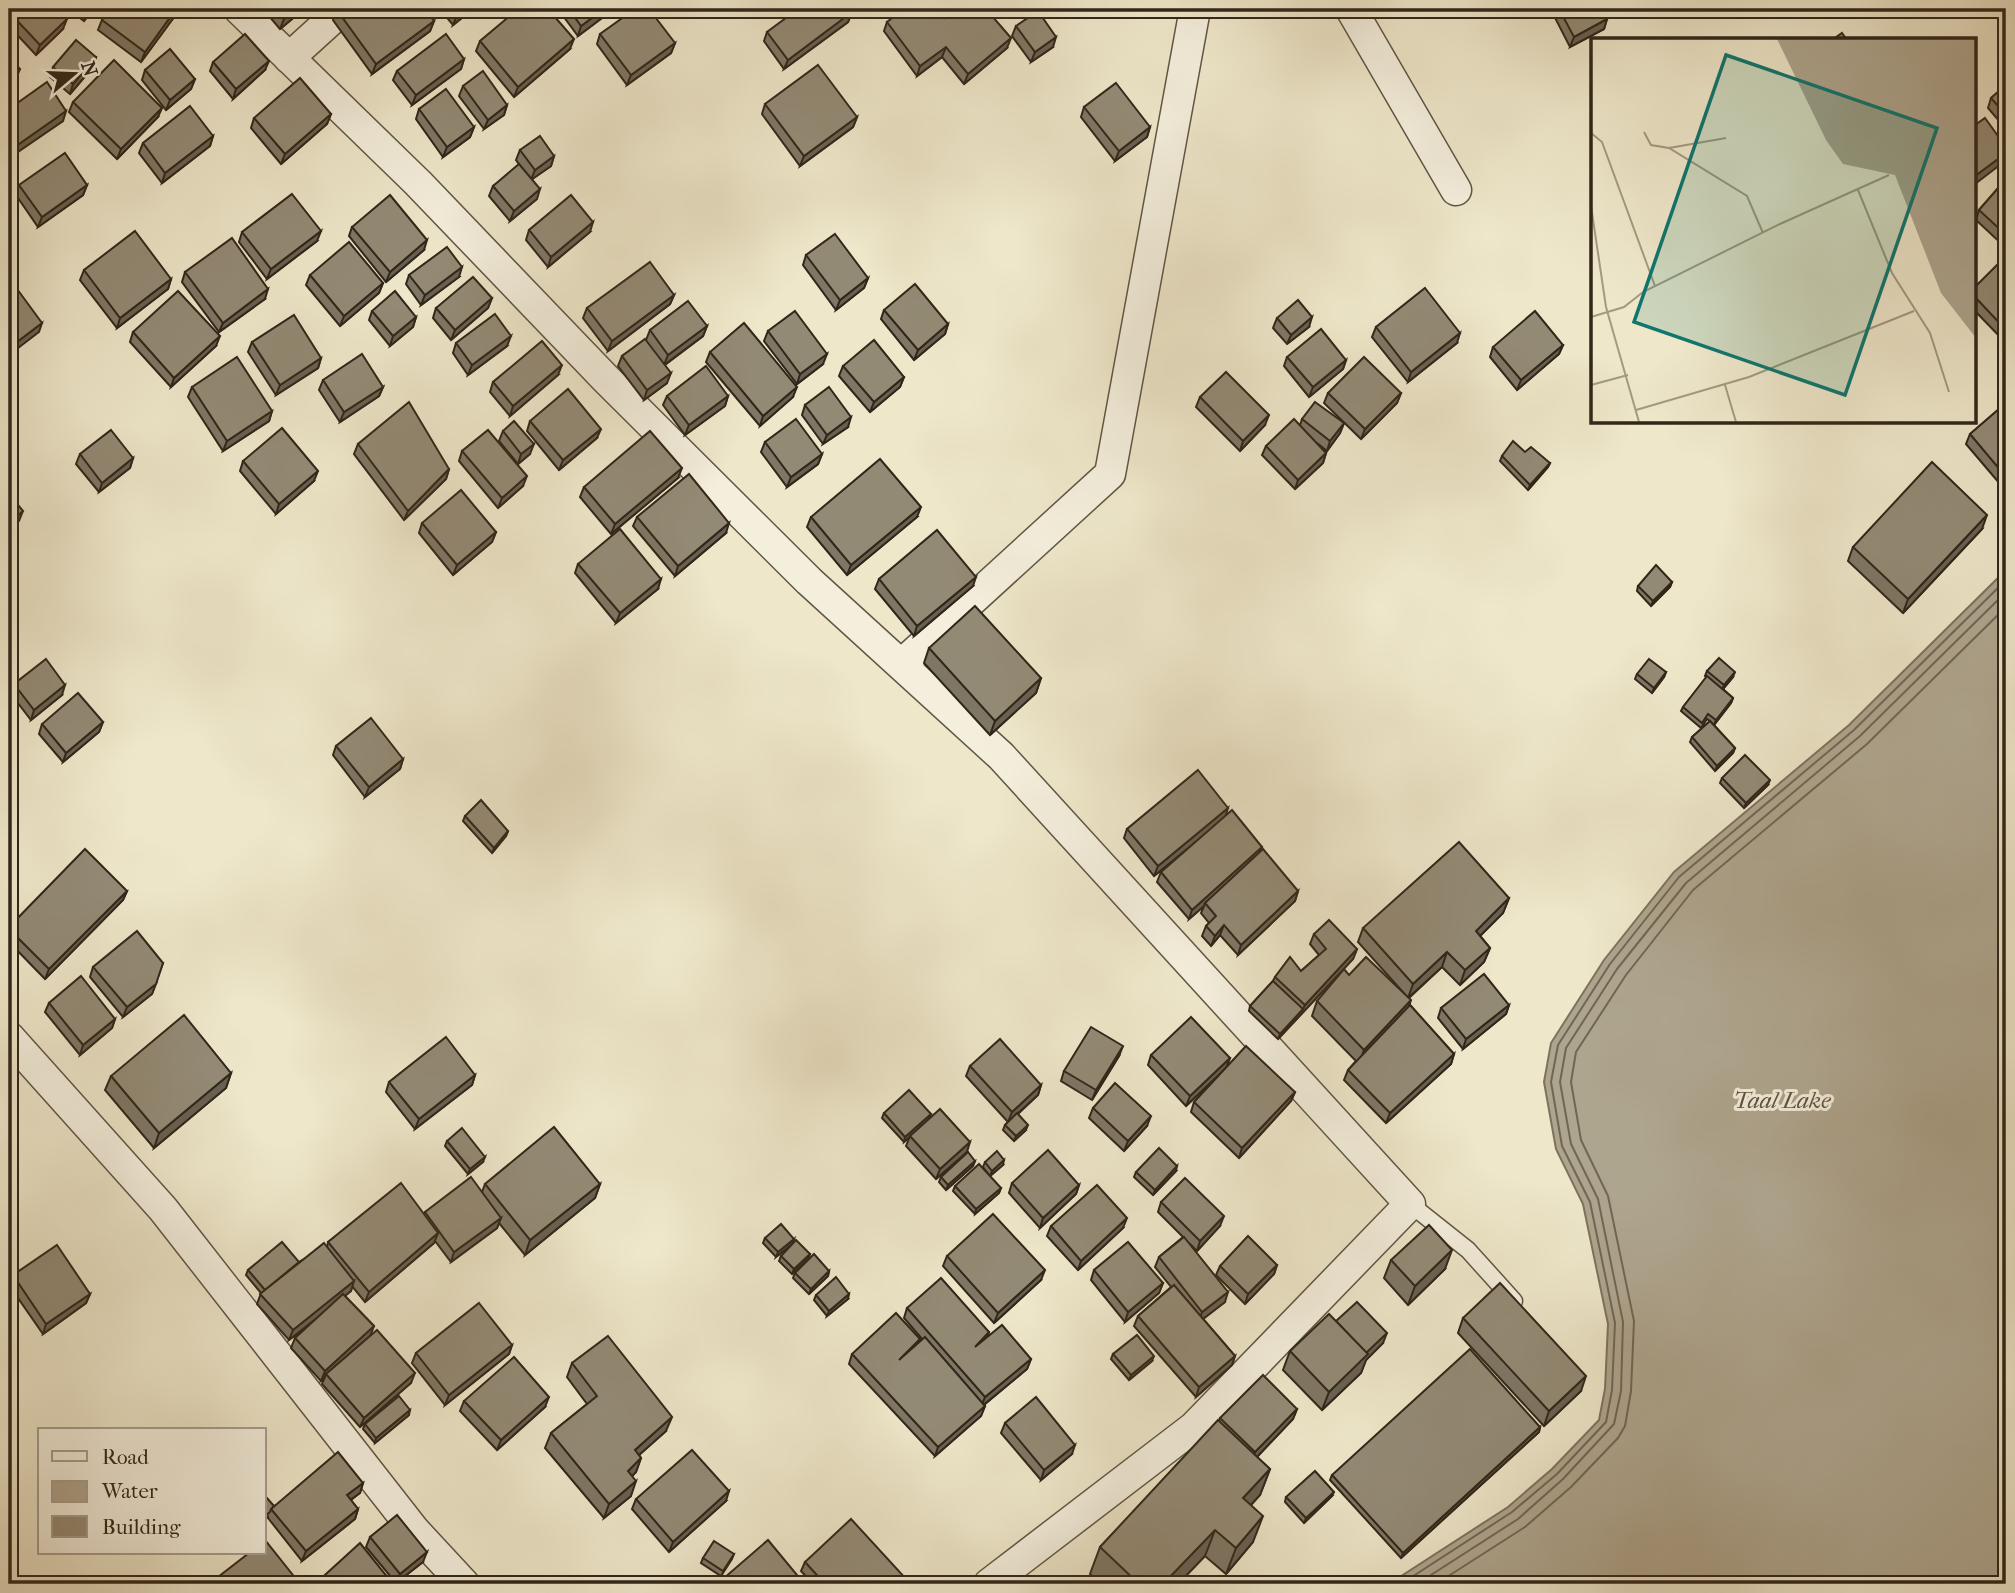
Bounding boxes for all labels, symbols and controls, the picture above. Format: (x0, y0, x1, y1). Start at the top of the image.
north arrow (38, 38, 108, 108)
inset map (1591, 38, 1976, 424)
text: N (76, 58, 102, 80)
water label: Taal Lake (1734, 1087, 1831, 1114)
legend (38, 1428, 266, 1554)
text: Road (102, 1445, 149, 1469)
text: Water (101, 1479, 158, 1503)
text: Building (102, 1515, 181, 1539)

